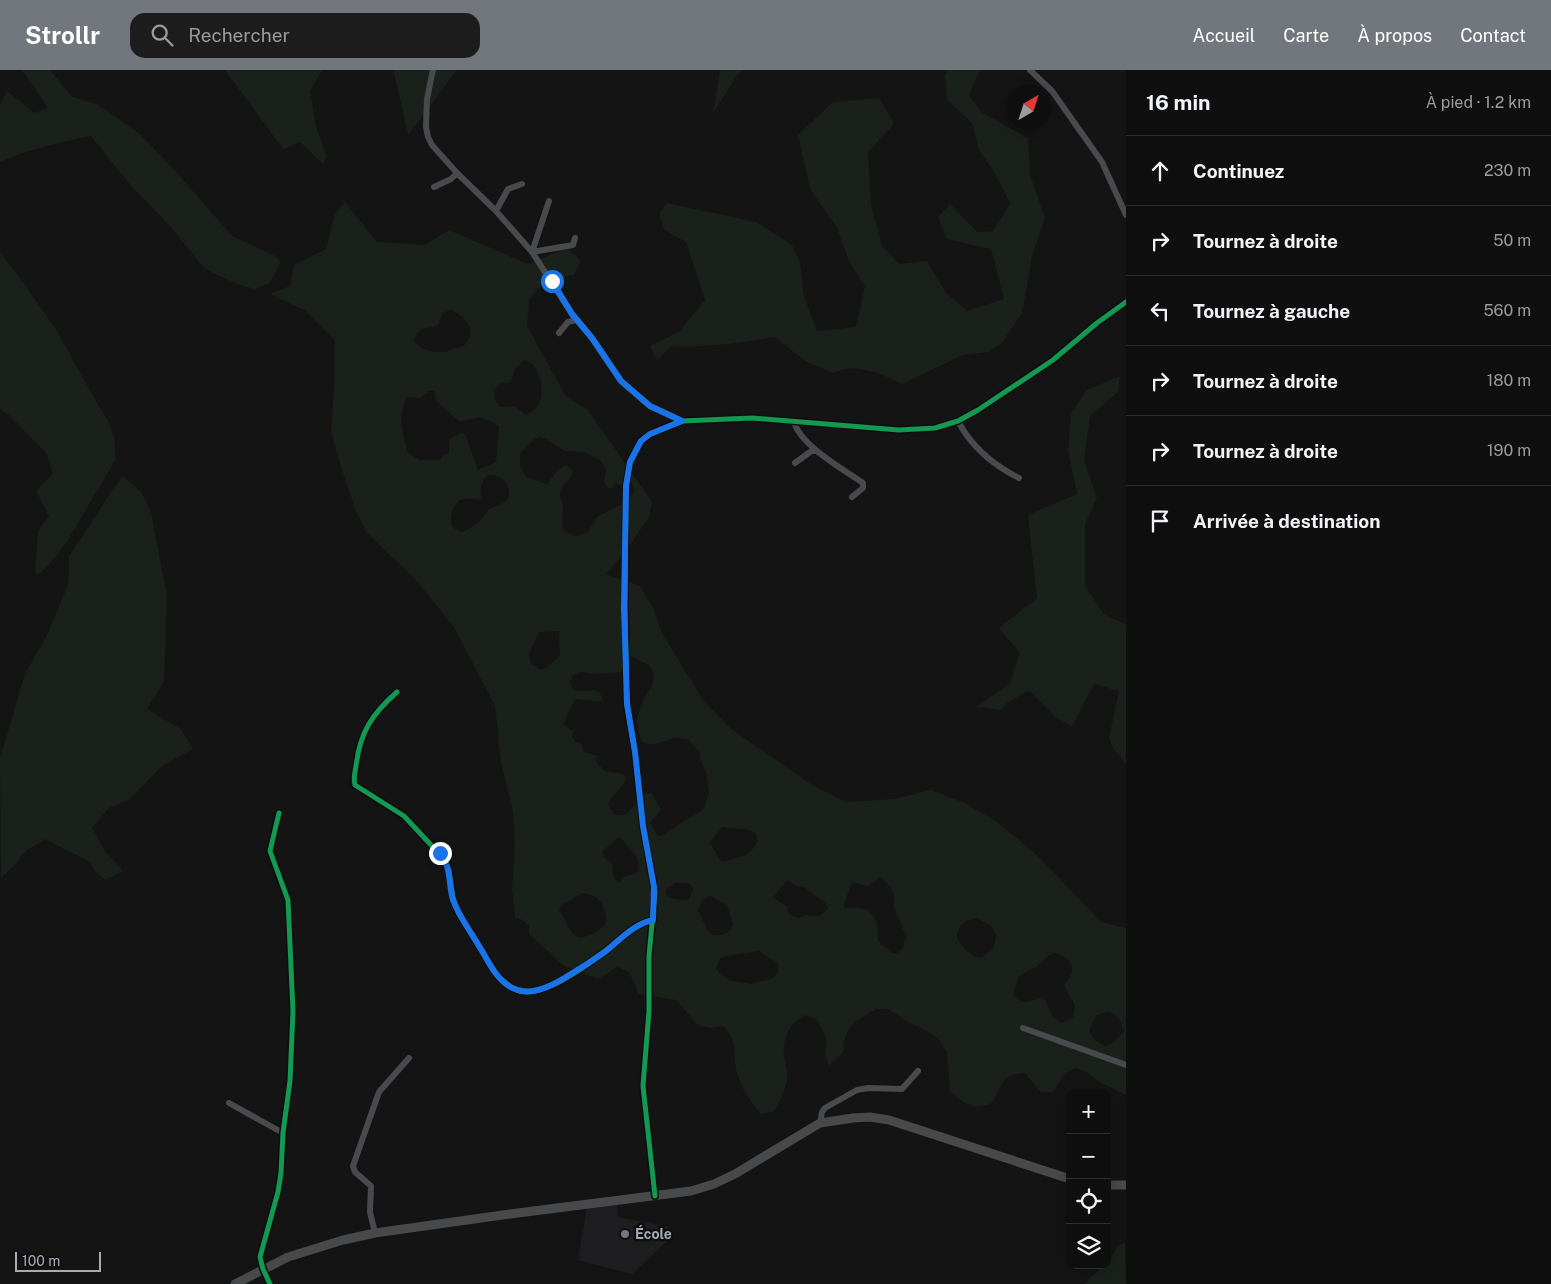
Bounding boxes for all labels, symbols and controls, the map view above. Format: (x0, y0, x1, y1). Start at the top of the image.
search box (130, 13, 480, 58)
text: Strollr (25, 21, 100, 49)
icon: search (148, 21, 176, 49)
text: Rechercher (188, 24, 290, 46)
text: Accueil (1193, 25, 1255, 46)
text: Carte (1283, 25, 1329, 46)
text: À propos (1357, 25, 1432, 46)
text: Contact (1460, 25, 1526, 46)
north arrow (1006, 85, 1051, 130)
text: 16 min (1146, 90, 1211, 115)
text: À pied · 1.2 km (1426, 93, 1531, 112)
icon: ahead (1146, 157, 1174, 185)
text: Continuez (1193, 160, 1284, 182)
text: 230 m (1484, 161, 1531, 180)
icon: right (1146, 227, 1174, 255)
text: Tournez à droite (1193, 230, 1338, 252)
text: 50 m (1493, 231, 1531, 250)
route start (541, 270, 564, 293)
icon: left (1146, 297, 1174, 325)
text: Tournez à gauche (1193, 300, 1350, 322)
text: 560 m (1483, 301, 1531, 320)
icon: right (1146, 367, 1174, 395)
text: Tournez à droite (1193, 370, 1338, 392)
text: 180 m (1487, 371, 1531, 390)
icon: right (1146, 437, 1174, 465)
text: Tournez à droite (1193, 440, 1338, 462)
text: 190 m (1487, 441, 1531, 460)
icon: arrive (1146, 507, 1174, 535)
text: Arrivée à destination (1193, 510, 1381, 532)
route end (429, 842, 452, 865)
map controls (1066, 1089, 1111, 1269)
button: + (1066, 1089, 1111, 1134)
button: − (1066, 1134, 1111, 1179)
button: locate (1066, 1179, 1111, 1224)
button: layers (1066, 1224, 1111, 1269)
place label: École (635, 1225, 672, 1242)
marker: École (619, 1228, 631, 1240)
scale bar (15, 1249, 101, 1272)
text: 100 m (22, 1253, 60, 1269)

